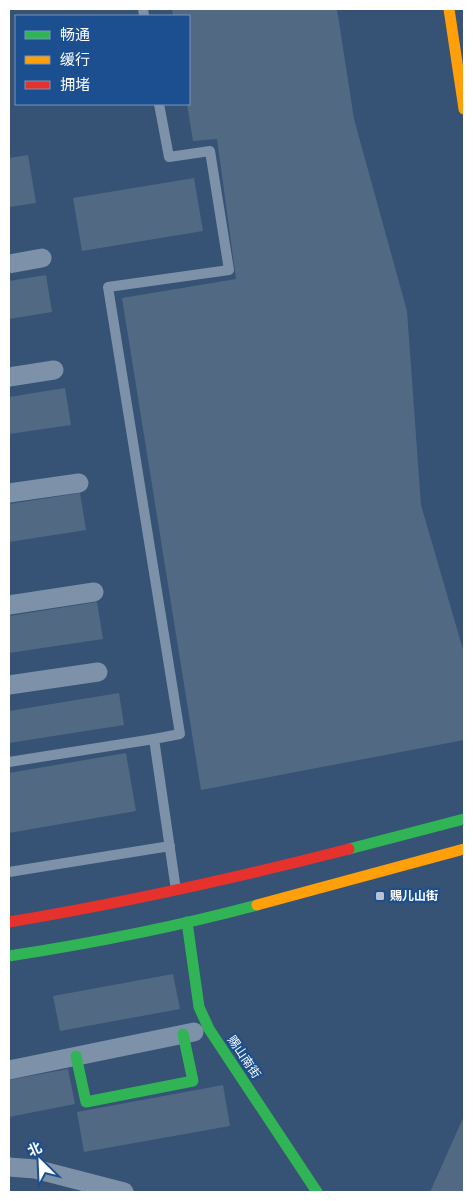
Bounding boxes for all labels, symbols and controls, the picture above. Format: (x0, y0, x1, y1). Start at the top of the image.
legend (15, 15, 190, 105)
text: 畅通 (60, 26, 90, 44)
text: 缓行 (60, 51, 90, 69)
text: 拥堵 (60, 76, 90, 94)
place label: 赐儿山街 (390, 889, 438, 903)
marker: 赐儿山街 (374, 890, 386, 902)
street label: 赐山南街 (225, 1033, 263, 1081)
north arrow (15, 1136, 65, 1186)
text: 北 (25, 1139, 44, 1159)

